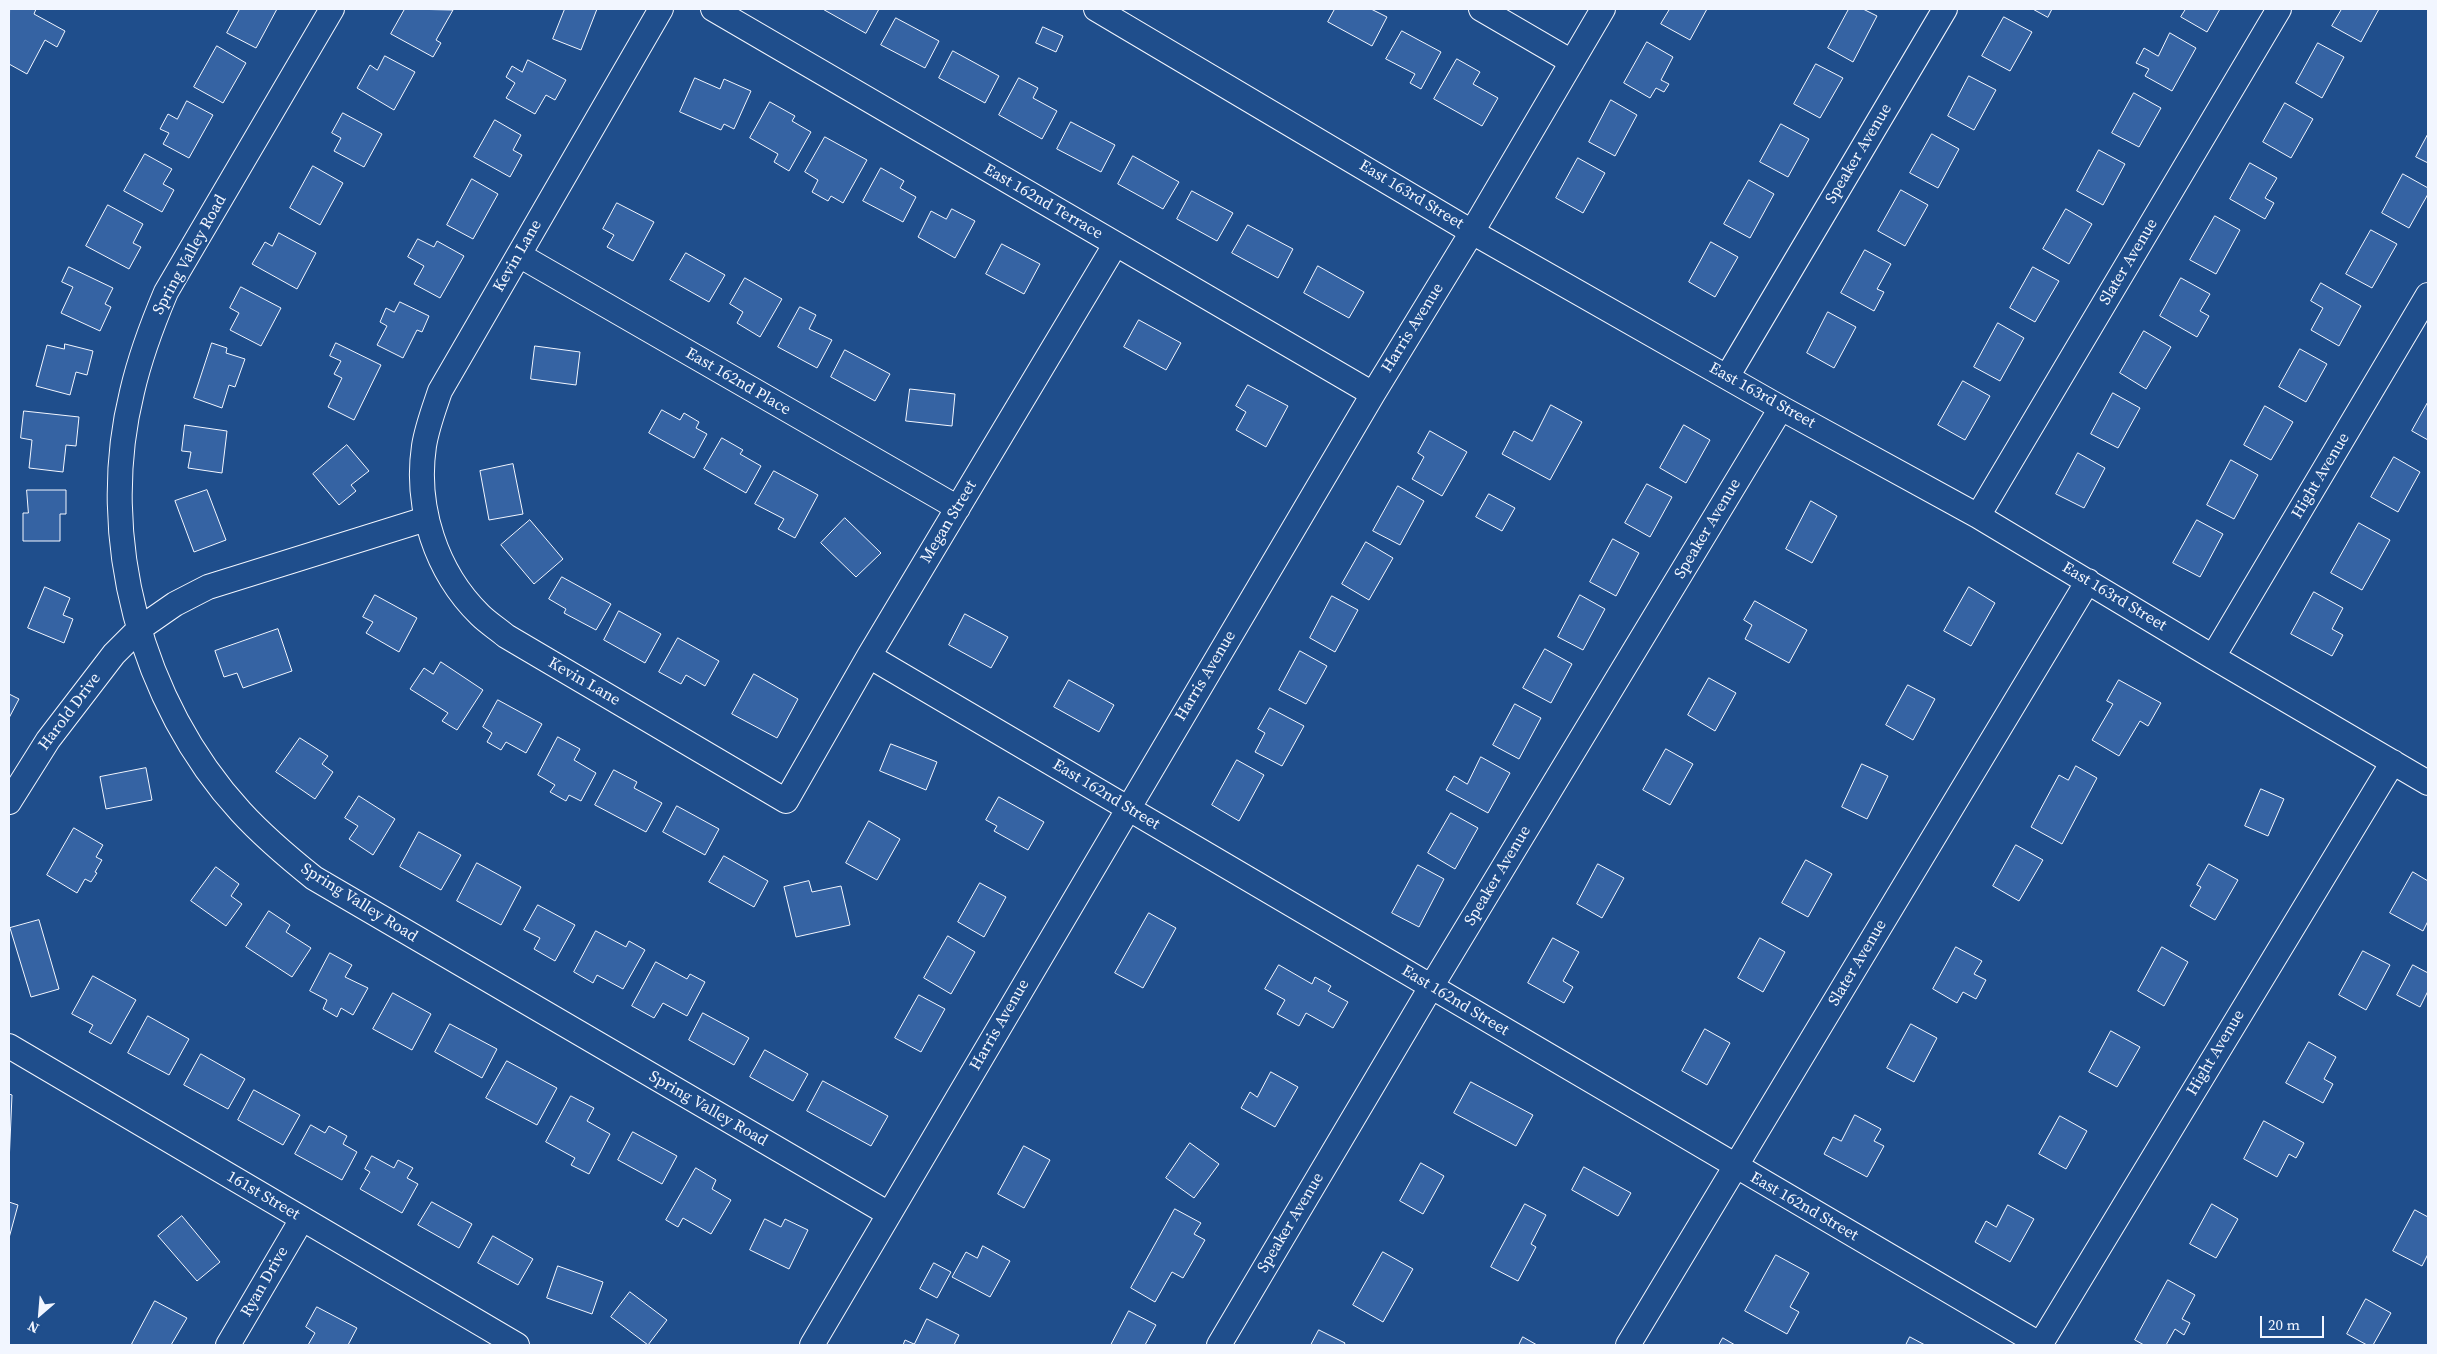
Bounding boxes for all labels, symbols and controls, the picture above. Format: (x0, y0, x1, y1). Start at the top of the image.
street label: Speaker Avenue (1822, 101, 1896, 207)
street label: East 163rd Street (1355, 156, 1467, 234)
street label: East 162nd Terrace (980, 160, 1106, 244)
street label: Spring Valley Road (149, 192, 231, 318)
street label: Slater Avenue (2096, 215, 2162, 309)
street label: Kevin Lane (490, 217, 546, 295)
street label: Harris Avenue (1378, 280, 1448, 376)
street label: East 162nd Place (682, 344, 794, 420)
street label: East 163rd Street (1706, 359, 1818, 433)
street label: Hight Avenue (2288, 430, 2354, 522)
street label: Speaker Avenue (1671, 476, 1745, 582)
street label: Megan Street (917, 477, 981, 567)
street label: East 163rd Street (2058, 558, 2170, 636)
street label: Harris Avenue (1172, 627, 1240, 725)
street label: Kevin Lane (545, 654, 623, 710)
street label: Harold Drive (35, 670, 105, 754)
street label: East 162nd Street (1049, 755, 1163, 835)
street label: Speaker Avenue (1461, 823, 1535, 929)
street label: Spring Valley Road (297, 859, 421, 947)
street label: Slater Avenue (1825, 916, 1891, 1010)
street label: East 162nd Street (1398, 961, 1512, 1041)
street label: Harris Avenue (966, 976, 1034, 1074)
street label: Hight Avenue (2183, 1007, 2249, 1099)
street label: Spring Valley Road (645, 1067, 771, 1151)
street label: 161st Street (223, 1167, 303, 1225)
street label: East 162nd Street (1747, 1168, 1861, 1246)
street label: Speaker Avenue (1254, 1170, 1328, 1276)
street label: Ryan Drive (237, 1243, 293, 1321)
north arrow (15, 1289, 65, 1339)
scale bar (2262, 1306, 2326, 1338)
text: 20 m (2268, 1314, 2300, 1335)
text: N (24, 1316, 42, 1339)

